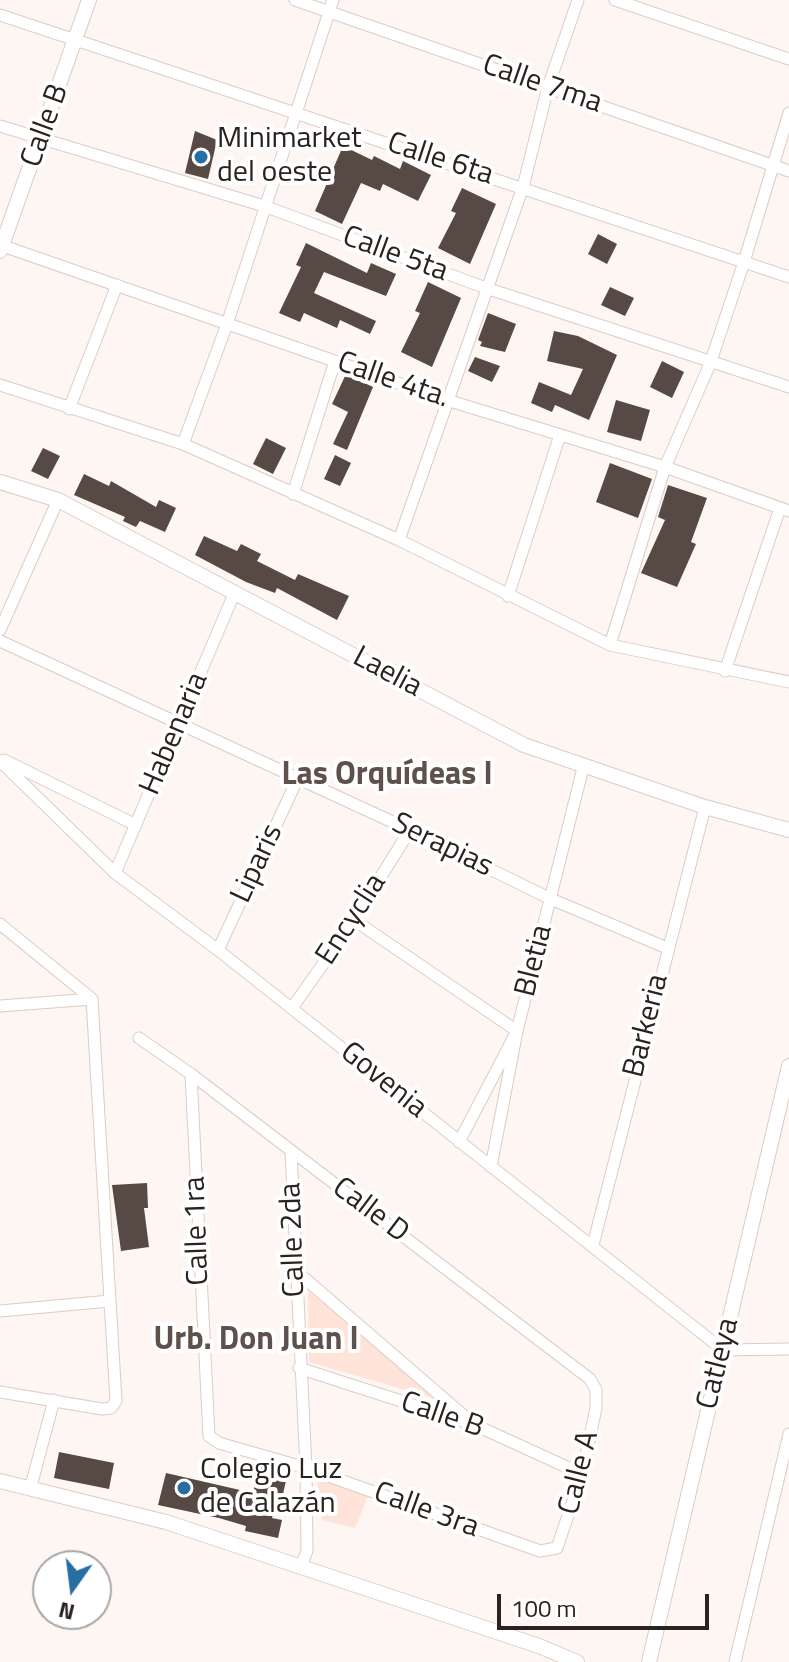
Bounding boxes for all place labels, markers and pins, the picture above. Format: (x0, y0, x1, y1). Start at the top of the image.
place label: Minimarket del oeste (217, 122, 362, 192)
marker: Minimarket del oeste (192, 148, 210, 166)
place label: Colegio Luz de Calazán (200, 1453, 342, 1524)
marker: Colegio Luz de Calazán (175, 1479, 193, 1497)

